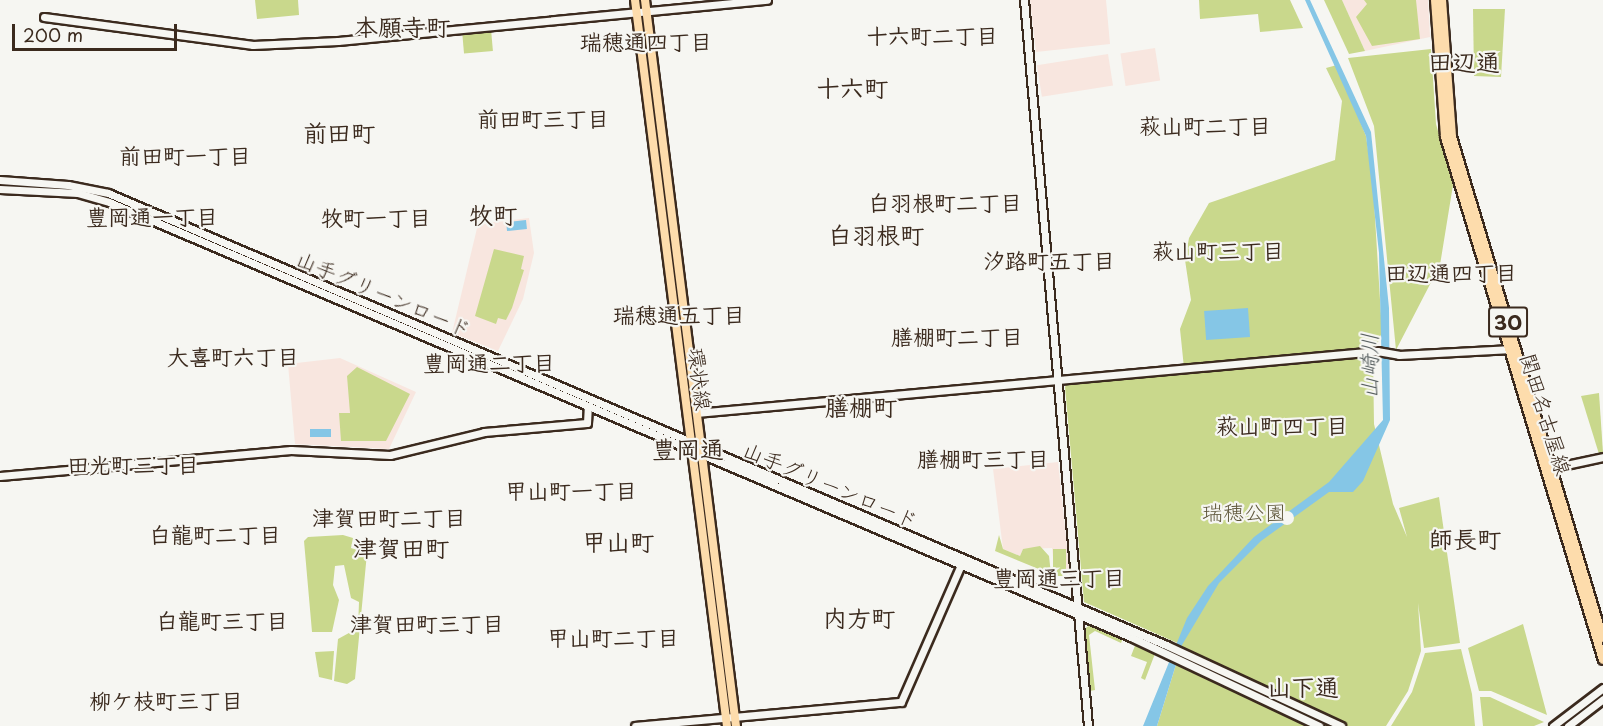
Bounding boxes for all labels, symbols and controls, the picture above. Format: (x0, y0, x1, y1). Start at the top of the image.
scale bar (15, 12, 180, 50)
district label: 本願寺町 (354, 13, 450, 41)
text: 200 m (23, 21, 83, 48)
district label: 十六町二丁目 (866, 22, 998, 48)
district label: 瑞穂通四丁目 (580, 28, 712, 54)
district label: 田辺通 (1428, 48, 1500, 76)
district label: 十六町 (816, 74, 888, 102)
district label: 前田町三丁目 (477, 105, 609, 131)
district label: 萩山町二丁目 (1139, 112, 1271, 138)
district label: 前田町 (303, 119, 375, 147)
district label: 前田町一丁目 (119, 142, 251, 168)
district label: 白羽根町二丁目 (868, 189, 1022, 215)
district label: 牧町 (469, 201, 517, 229)
district label: 豊岡通一丁目 (86, 203, 218, 229)
district label: 牧町一丁目 (321, 204, 431, 230)
district label: 白羽根町 (828, 221, 924, 249)
district label: 萩山町三丁目 (1152, 237, 1284, 263)
street label: 山手グリーンロード (292, 244, 476, 342)
district label: 汐路町五丁目 (983, 247, 1115, 273)
district label: 田辺通四丁目 (1385, 259, 1517, 285)
district label: 瑞穂通五丁目 (613, 301, 745, 327)
road number: 30 (1487, 305, 1529, 339)
district label: 膳棚町二丁目 (891, 323, 1023, 349)
water label: 山崎川 (1355, 333, 1381, 399)
district label: 大喜町六丁目 (167, 343, 299, 369)
street label: 環状線 (685, 346, 717, 412)
district label: 豊岡通二丁目 (423, 349, 555, 375)
street label: 関田名古屋線 (1517, 350, 1577, 478)
district label: 膳棚町 (825, 393, 897, 421)
district label: 萩山町四丁目 (1216, 412, 1348, 438)
district label: 豊岡通 (652, 435, 724, 463)
street label: 山手グリーンロード (739, 435, 923, 533)
district label: 膳棚町三丁目 (917, 445, 1049, 471)
district label: 田光町三丁目 (67, 451, 199, 477)
district label: 甲山町一丁目 (505, 477, 637, 503)
park label: 瑞穂公園 (1202, 498, 1286, 524)
district label: 津賀田町二丁目 (312, 504, 466, 530)
district label: 白龍町二丁目 (149, 521, 281, 547)
district label: 師長町 (1429, 525, 1501, 553)
district label: 甲山町 (582, 528, 654, 556)
district label: 津賀田町 (353, 534, 449, 562)
district label: 豊岡通三丁目 (993, 564, 1125, 590)
district label: 内方町 (823, 604, 895, 632)
district label: 白龍町三丁目 (156, 607, 288, 633)
district label: 津賀田町三丁目 (350, 610, 504, 636)
district label: 甲山町二丁目 (547, 624, 679, 650)
district label: 山下通 (1267, 673, 1339, 701)
district label: 柳ケ枝町三丁目 (89, 687, 243, 713)

